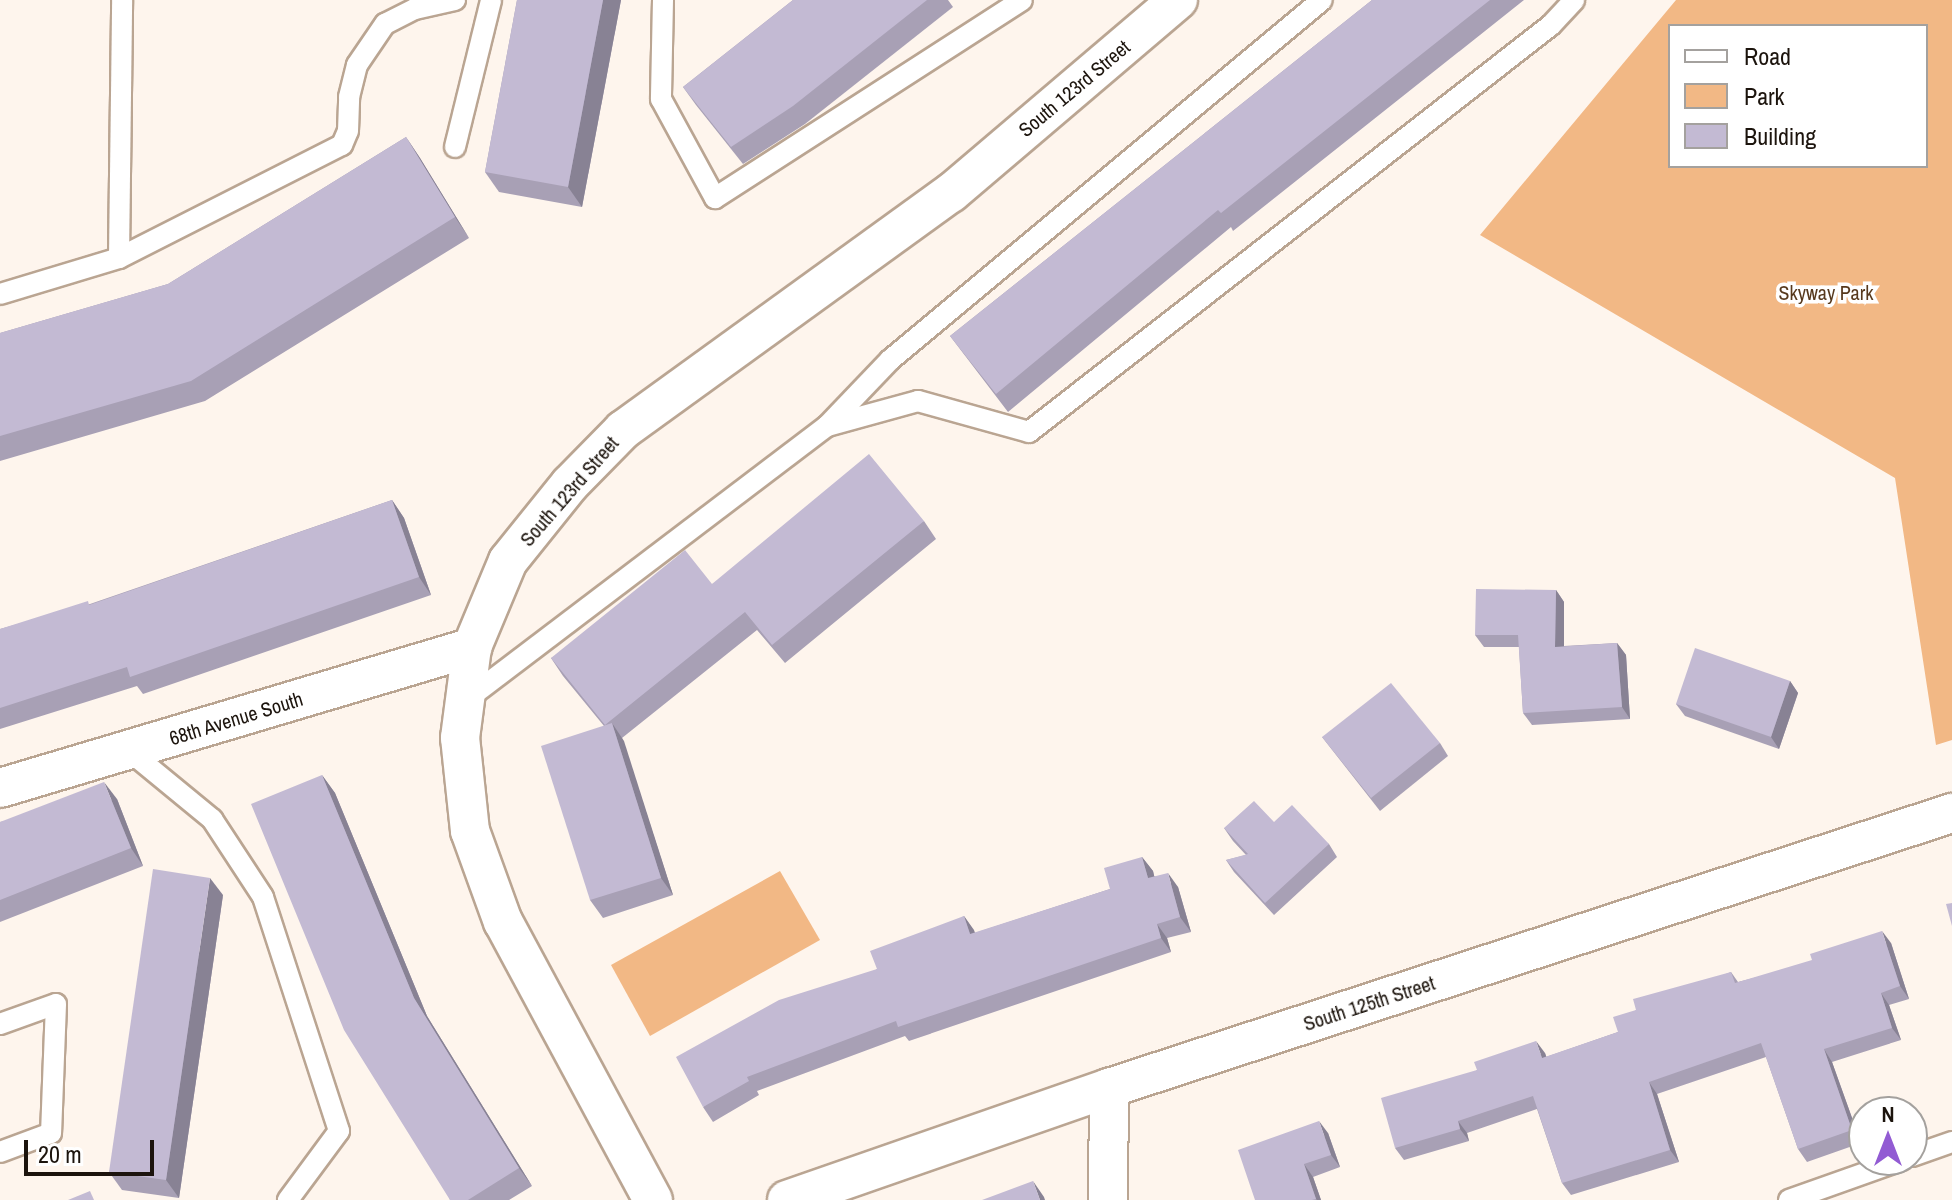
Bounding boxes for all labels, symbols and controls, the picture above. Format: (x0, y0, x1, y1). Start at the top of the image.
legend (1668, 24, 1928, 168)
street label: South 123rd Street (1014, 35, 1134, 141)
text: Road (1744, 40, 1791, 72)
text: Park (1744, 80, 1784, 112)
text: Building (1744, 120, 1816, 152)
park label: Skyway Park (1779, 280, 1873, 304)
street label: South 123rd Street (515, 431, 623, 551)
street label: 68th Avenue South (166, 686, 306, 750)
street label: South 125th Street (1300, 970, 1438, 1036)
north arrow (1848, 1096, 1928, 1176)
text: N (1881, 1099, 1895, 1129)
scale bar (28, 1124, 158, 1174)
text: 20 m (38, 1138, 82, 1170)

